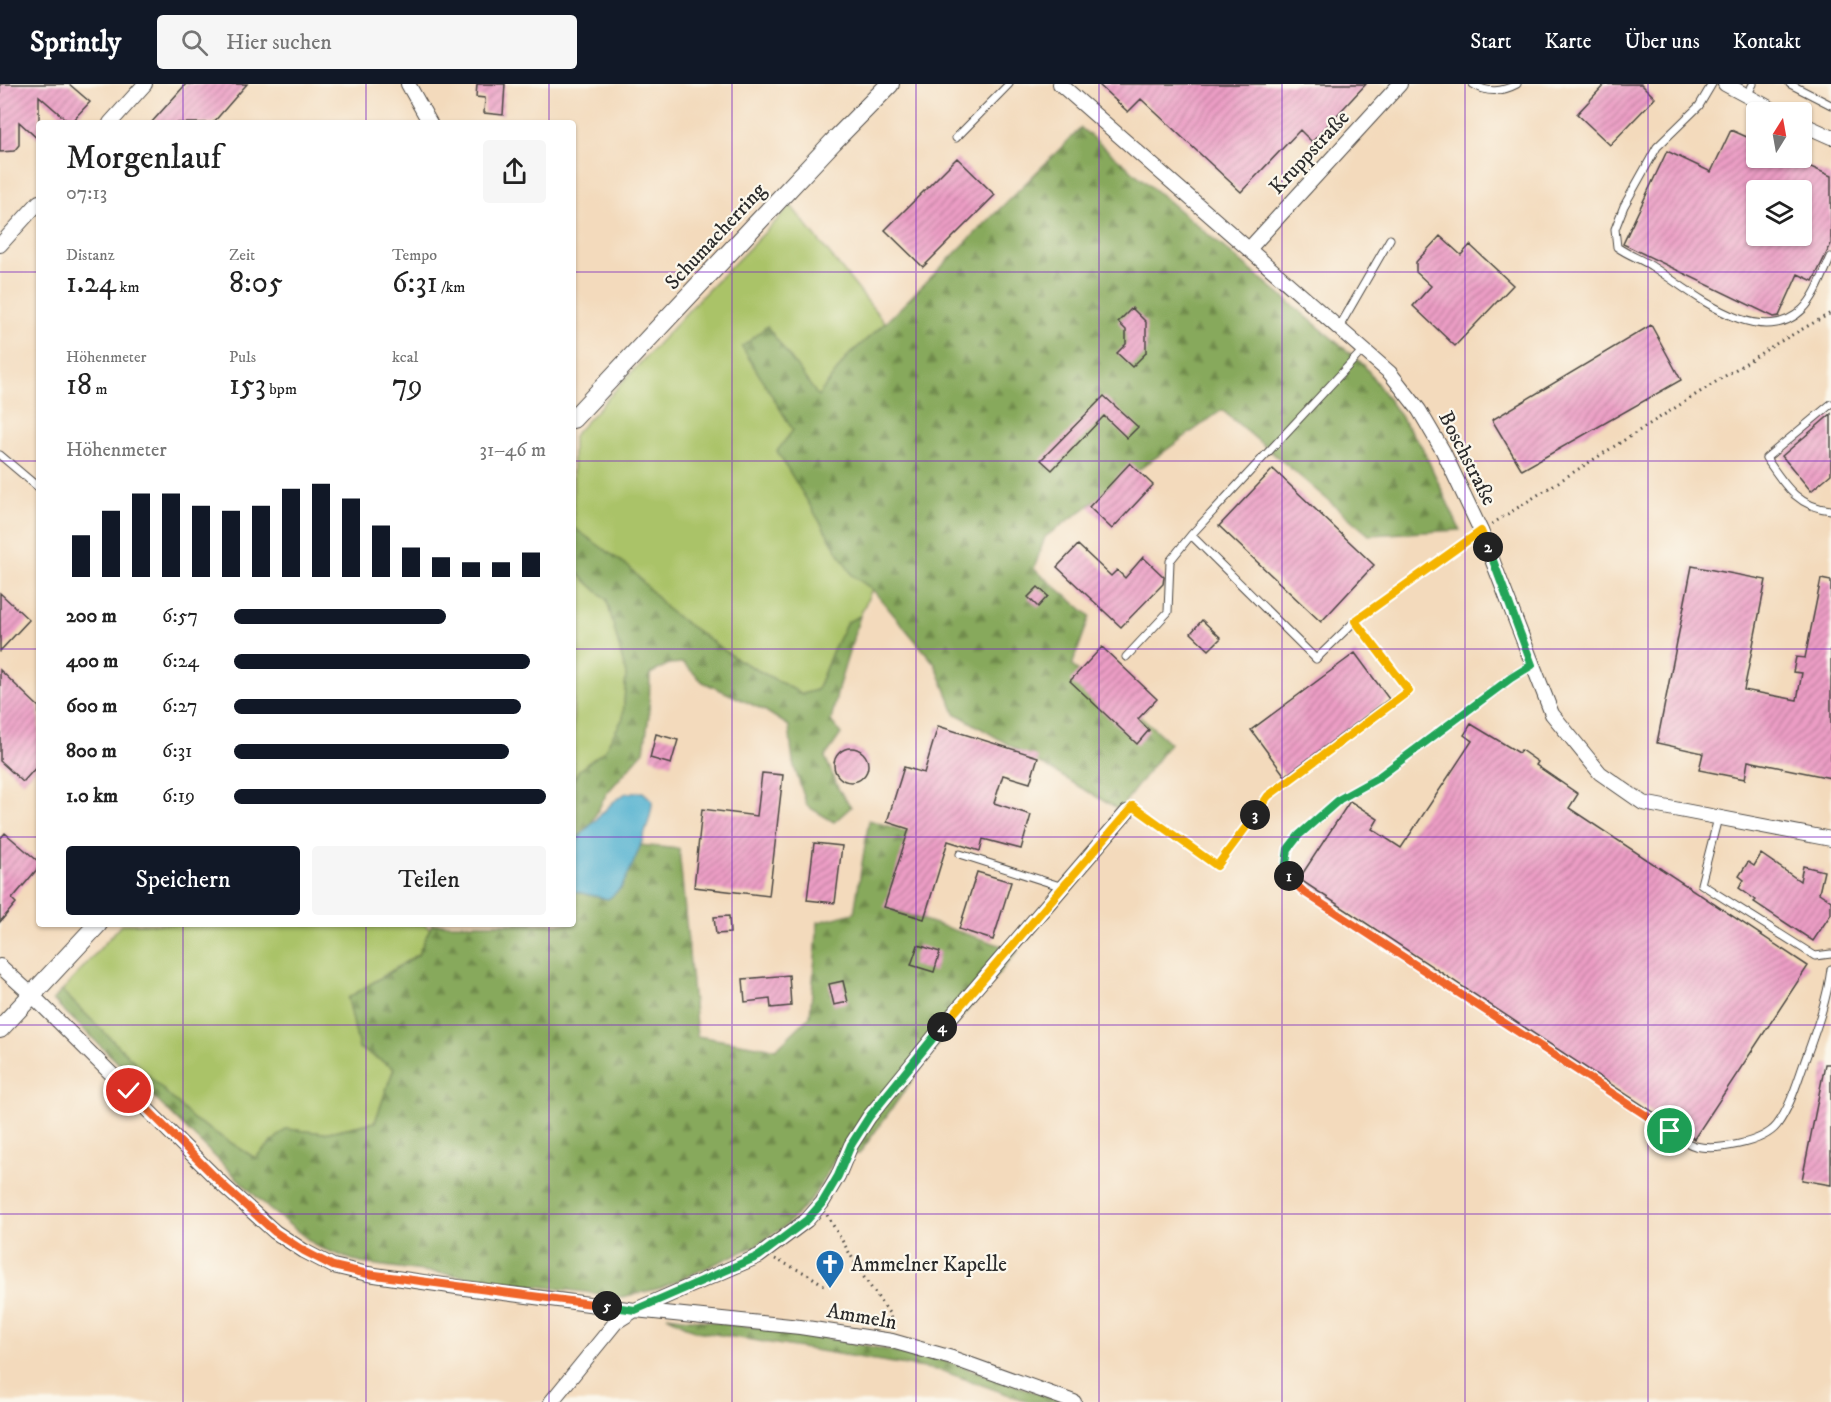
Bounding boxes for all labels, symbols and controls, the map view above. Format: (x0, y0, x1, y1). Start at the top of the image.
search box (157, 15, 577, 69)
text: Sprintly (30, 25, 121, 60)
icon: search (178, 26, 211, 59)
text: Hier suchen (226, 29, 332, 56)
text: Start (1470, 29, 1512, 55)
text: Karte (1545, 29, 1591, 55)
text: Über uns (1624, 29, 1700, 55)
text: Kontakt (1733, 29, 1801, 55)
north arrow (1746, 102, 1812, 168)
map controls (1746, 102, 1812, 246)
street label: Kruppstraße (1264, 105, 1355, 200)
text: Morgenlauf (66, 138, 221, 179)
button: share (483, 140, 546, 203)
street label: Schumacherring (660, 177, 772, 296)
button: layers (1746, 180, 1812, 246)
text: 07:13 (66, 181, 107, 206)
text: Distanz (66, 245, 115, 265)
text: Zeit (229, 245, 255, 265)
text: Tempo (392, 245, 437, 265)
text: 1.24 (66, 265, 116, 302)
text: 8:05 (229, 265, 283, 302)
text: 6:31 (392, 265, 438, 302)
text: km (116, 277, 140, 297)
text: /km (438, 277, 465, 297)
text: Höhenmeter (66, 347, 147, 367)
text: Puls (229, 347, 256, 367)
text: kcal (392, 347, 418, 367)
text: 18 (66, 367, 92, 404)
text: 153 (229, 367, 266, 404)
text: 79 (392, 367, 423, 404)
text: m (92, 379, 107, 399)
text: bpm (266, 379, 297, 399)
street label: Boschstraße (1432, 407, 1502, 510)
text: Höhenmeter (66, 438, 167, 463)
text: 31–46 m (479, 438, 546, 463)
pin: 2 (1473, 532, 1503, 562)
text: 2 (1484, 537, 1492, 557)
text: 200 m (66, 604, 117, 629)
text: 6:57 (162, 604, 198, 629)
text: 400 m (66, 649, 118, 674)
text: 6:24 (162, 649, 199, 674)
text: 600 m (66, 694, 117, 719)
text: 6:27 (162, 694, 198, 719)
text: 800 m (66, 739, 117, 764)
text: 6:31 (162, 739, 192, 764)
text: 1.0 km (66, 784, 118, 809)
text: 6:19 (162, 784, 195, 809)
pin: 3 (1240, 800, 1270, 830)
text: 3 (1252, 805, 1258, 825)
button: Speichern (66, 846, 300, 915)
button: Teilen (312, 846, 546, 915)
pin: 1 (1274, 861, 1304, 891)
text: 1 (1286, 866, 1292, 886)
pin: 4 (927, 1012, 957, 1042)
text: 4 (937, 1017, 947, 1037)
pin (103, 1065, 154, 1116)
icon: check (112, 1074, 145, 1107)
pin (1644, 1105, 1695, 1156)
icon: arrive (1653, 1114, 1686, 1147)
church icon: Ammelner Kapelle (814, 1248, 846, 1290)
place label: Ammelner Kapelle (851, 1252, 1007, 1278)
pin: 5 (592, 1291, 622, 1321)
text: 5 (603, 1296, 611, 1316)
street label: Ammeln (825, 1298, 899, 1336)

